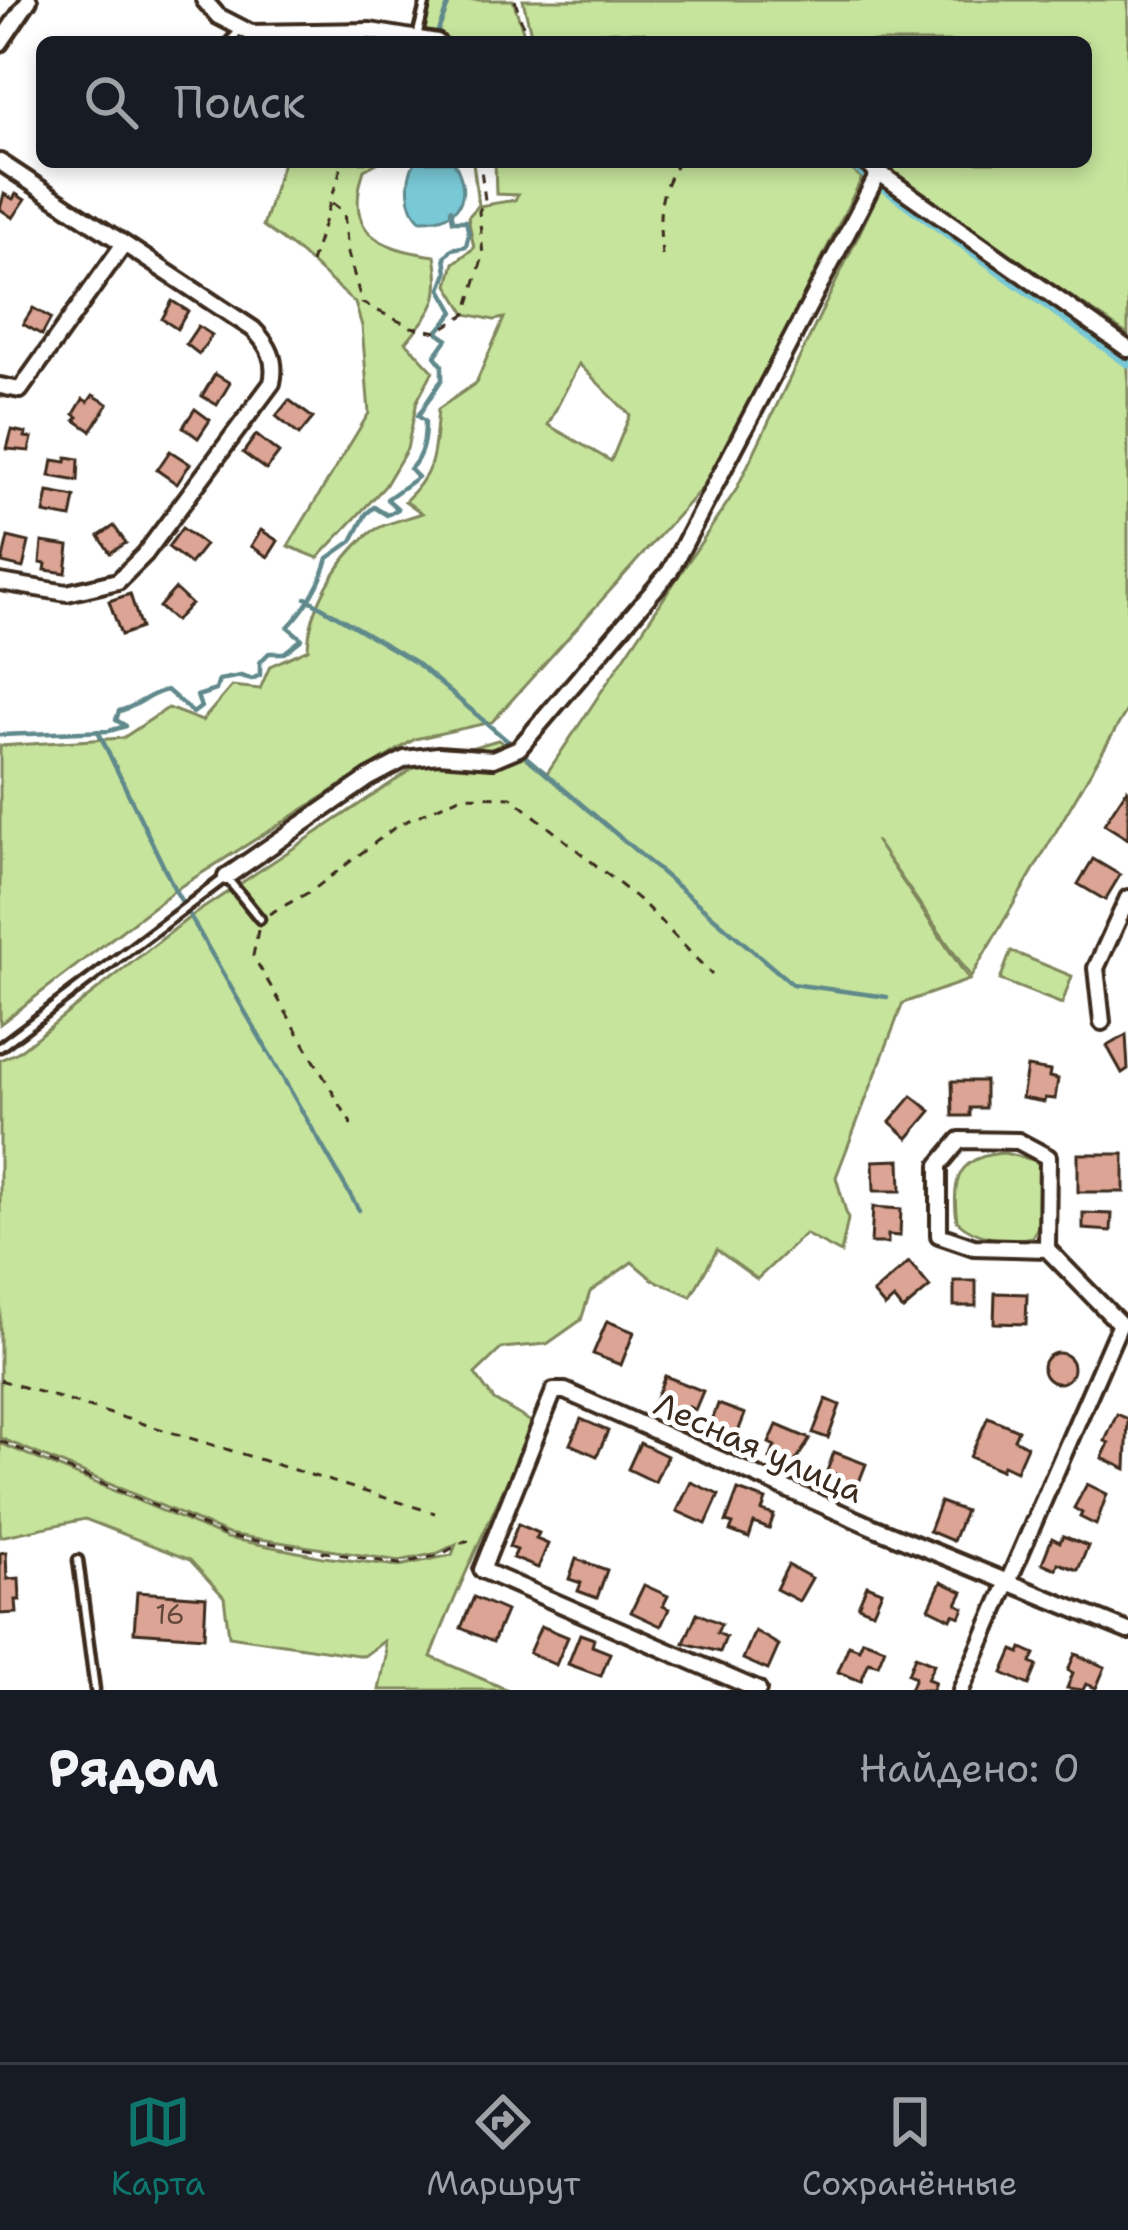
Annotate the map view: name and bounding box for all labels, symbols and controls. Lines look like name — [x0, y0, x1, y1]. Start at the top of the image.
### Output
search box — [36, 36, 1092, 168]
icon: search — [78, 69, 144, 135]
text: Поиск — [174, 72, 305, 132]
street label: Лесная улица — [647, 1381, 871, 1514]
house number: 16 — [155, 1596, 185, 1633]
text: Рядом — [48, 1734, 219, 1802]
text: Найдено: 0 — [859, 1742, 1080, 1794]
tab: Карта — [111, 2089, 205, 2206]
tab: Маршрут — [426, 2089, 580, 2206]
tab: Сохранённые — [802, 2089, 1017, 2206]

